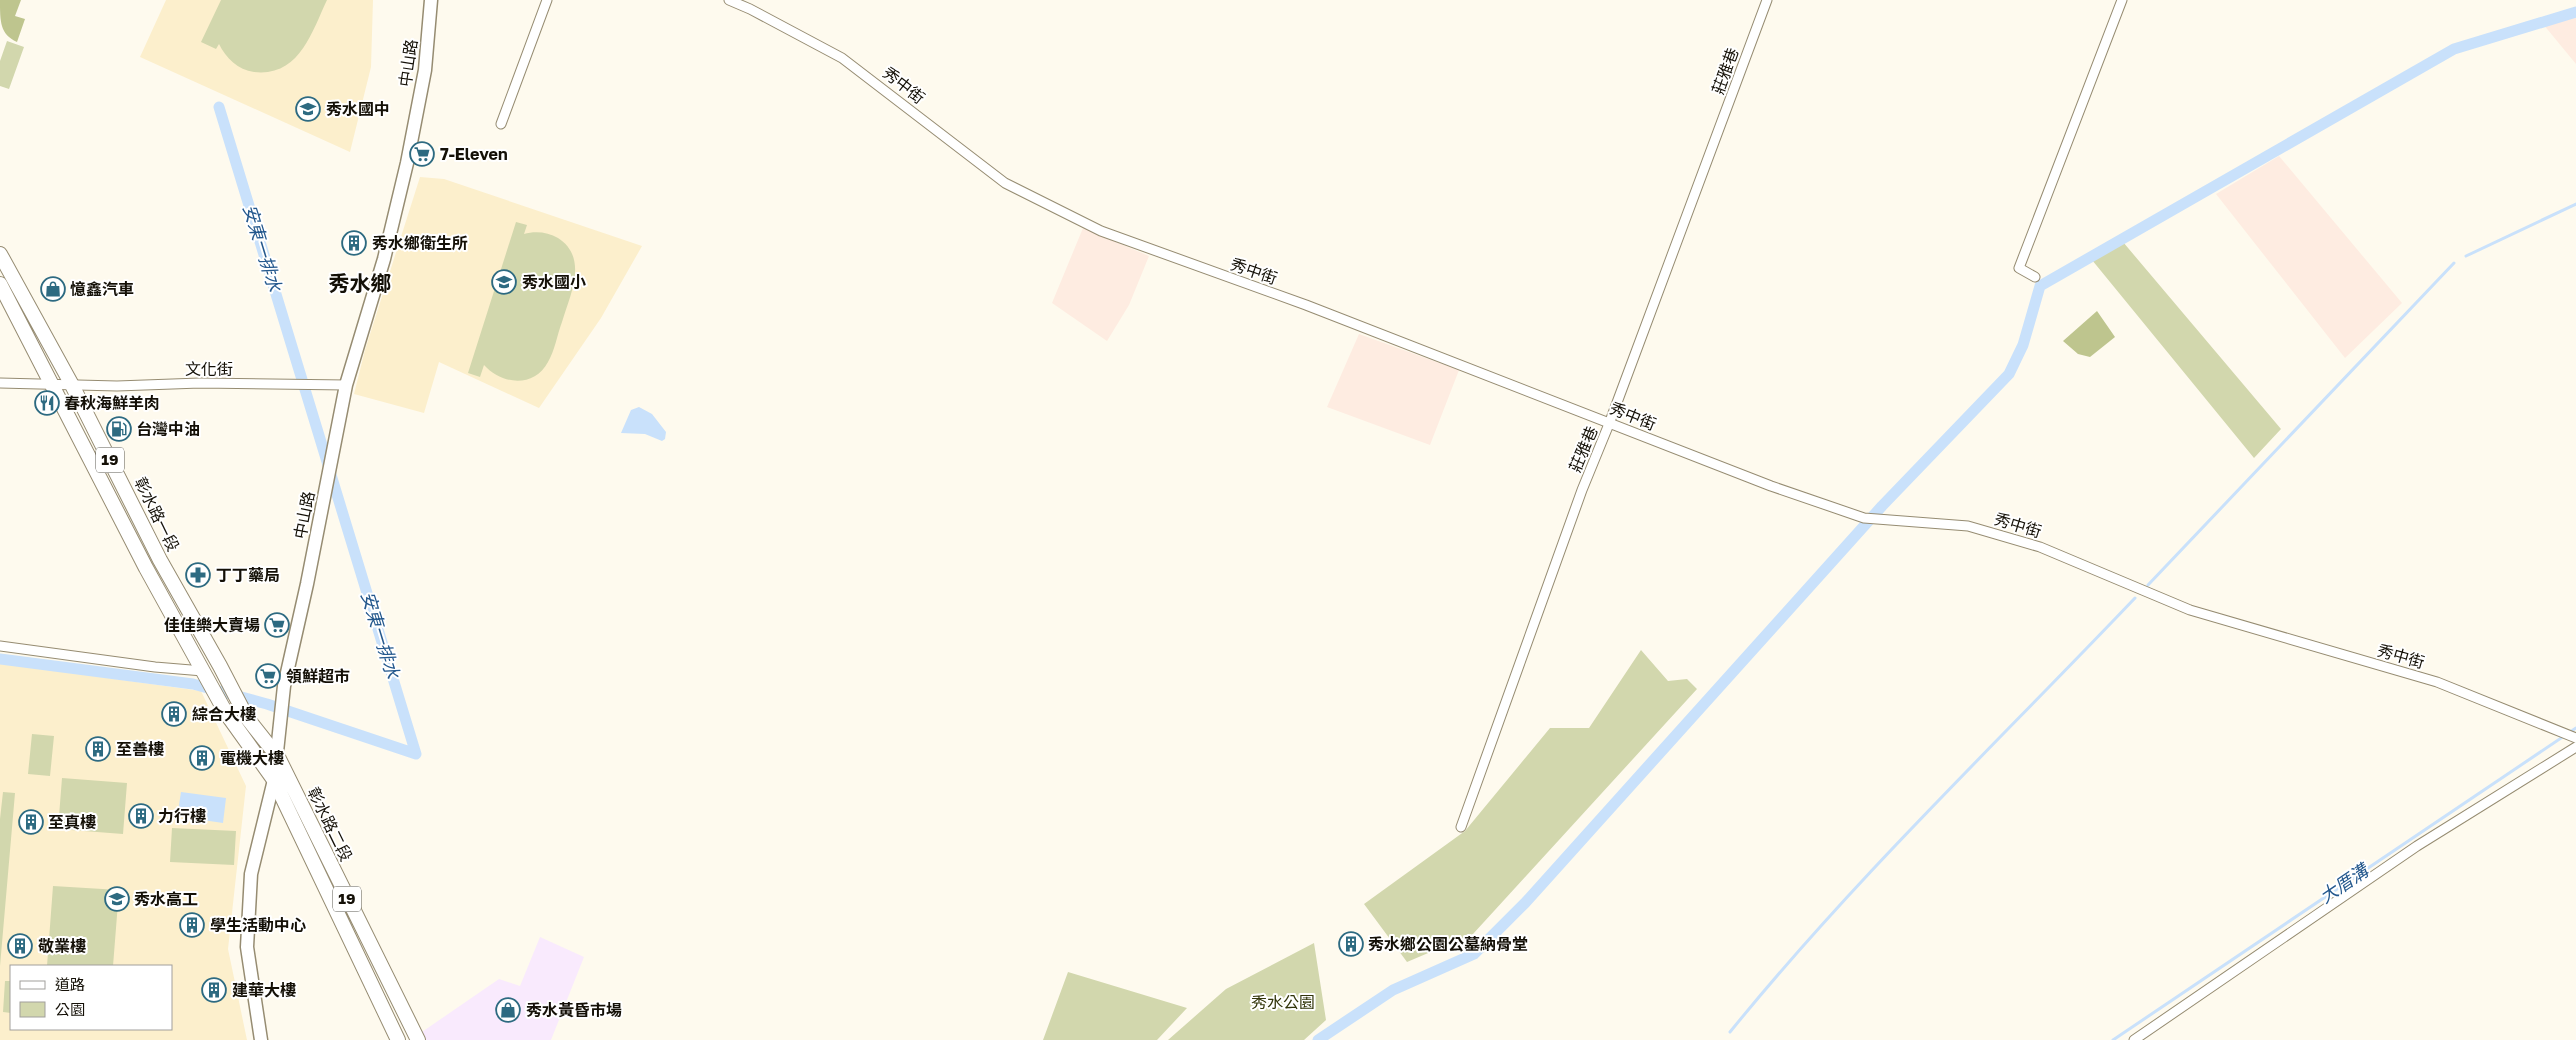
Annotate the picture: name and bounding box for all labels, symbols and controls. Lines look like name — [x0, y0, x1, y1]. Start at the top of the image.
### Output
street label: 中山路 — [395, 38, 421, 88]
street label: 莊雅巷 — [1707, 45, 1743, 97]
street label: 秀中街 — [879, 62, 929, 108]
school or university icon: 秀水國中 — [295, 96, 321, 122]
place label: 秀水國中 — [326, 99, 390, 119]
supermarket icon: 7-Eleven — [409, 141, 435, 167]
place label: 7-Eleven — [440, 144, 508, 164]
water label: 安東一排水 — [239, 201, 287, 295]
building icon: 秀水鄉衛生所 — [341, 230, 367, 256]
place label: 秀水鄉衛生所 — [372, 233, 468, 253]
street label: 秀中街 — [1228, 254, 1280, 288]
school or university icon: 秀水國小 — [491, 269, 517, 295]
district label: 秀水鄉 — [329, 270, 392, 296]
place label: 秀水國小 — [522, 272, 586, 292]
shop icon: 憶鑫汽車 — [40, 276, 66, 302]
place label: 憶鑫汽車 — [70, 279, 134, 299]
street label: 文化街 — [185, 359, 233, 379]
restaurant icon: 春秋海鮮羊肉 — [34, 390, 60, 416]
place label: 春秋海鮮羊肉 — [64, 393, 160, 413]
street label: 秀中街 — [1607, 398, 1659, 434]
fuel station icon: 台灣中油 — [106, 416, 132, 442]
place label: 台灣中油 — [136, 419, 200, 439]
street label: 莊雅巷 — [1564, 423, 1602, 475]
road number: 19 — [96, 448, 124, 472]
street label: 彰水路一段 — [130, 474, 184, 554]
street label: 中山路 — [290, 490, 318, 540]
street label: 秀中街 — [1992, 508, 2044, 542]
pharmacy icon: 丁丁藥局 — [185, 562, 211, 588]
place label: 丁丁藥局 — [216, 565, 280, 585]
water label: 安東一排水 — [357, 588, 405, 682]
supermarket icon: 佳佳樂大賣場 — [264, 612, 290, 638]
place label: 佳佳樂大賣場 — [164, 615, 260, 635]
street label: 秀中街 — [2375, 640, 2427, 672]
supermarket icon: 領鮮超市 — [255, 663, 281, 689]
place label: 領鮮超市 — [286, 666, 350, 686]
building icon: 綜合大樓 — [161, 701, 187, 727]
place label: 綜合大樓 — [192, 704, 256, 724]
building icon: 至善樓 — [85, 736, 111, 762]
place label: 至善樓 — [116, 739, 164, 759]
building icon: 電機大樓 — [189, 745, 215, 771]
place label: 電機大樓 — [220, 748, 284, 768]
street label: 彰水路二段 — [303, 784, 357, 864]
building icon: 力行樓 — [128, 803, 154, 829]
place label: 力行樓 — [158, 806, 206, 826]
building icon: 至真樓 — [18, 809, 44, 835]
place label: 至真樓 — [48, 812, 96, 832]
water label: 大厝溝 — [2315, 857, 2374, 907]
school or university icon: 秀水高工 — [104, 886, 130, 912]
road number: 19 — [333, 886, 361, 912]
place label: 秀水高工 — [134, 889, 198, 909]
building icon: 學生活動中心 — [179, 912, 205, 938]
place label: 學生活動中心 — [210, 915, 306, 935]
building icon: 秀水鄉公園公墓納骨堂 — [1338, 931, 1364, 957]
building icon: 敬業樓 — [7, 933, 33, 959]
place label: 秀水鄉公園公墓納骨堂 — [1368, 934, 1528, 954]
place label: 敬業樓 — [38, 936, 86, 956]
legend — [10, 965, 172, 1030]
text: 道路 — [55, 975, 85, 993]
building icon: 建華大樓 — [201, 977, 227, 1003]
place label: 建華大樓 — [232, 980, 296, 1000]
park label: 秀水公園 — [1251, 992, 1315, 1012]
shop icon: 秀水黃昏市場 — [495, 997, 521, 1023]
text: 公園 — [55, 1000, 85, 1018]
place label: 秀水黃昏市場 — [526, 1000, 622, 1020]

